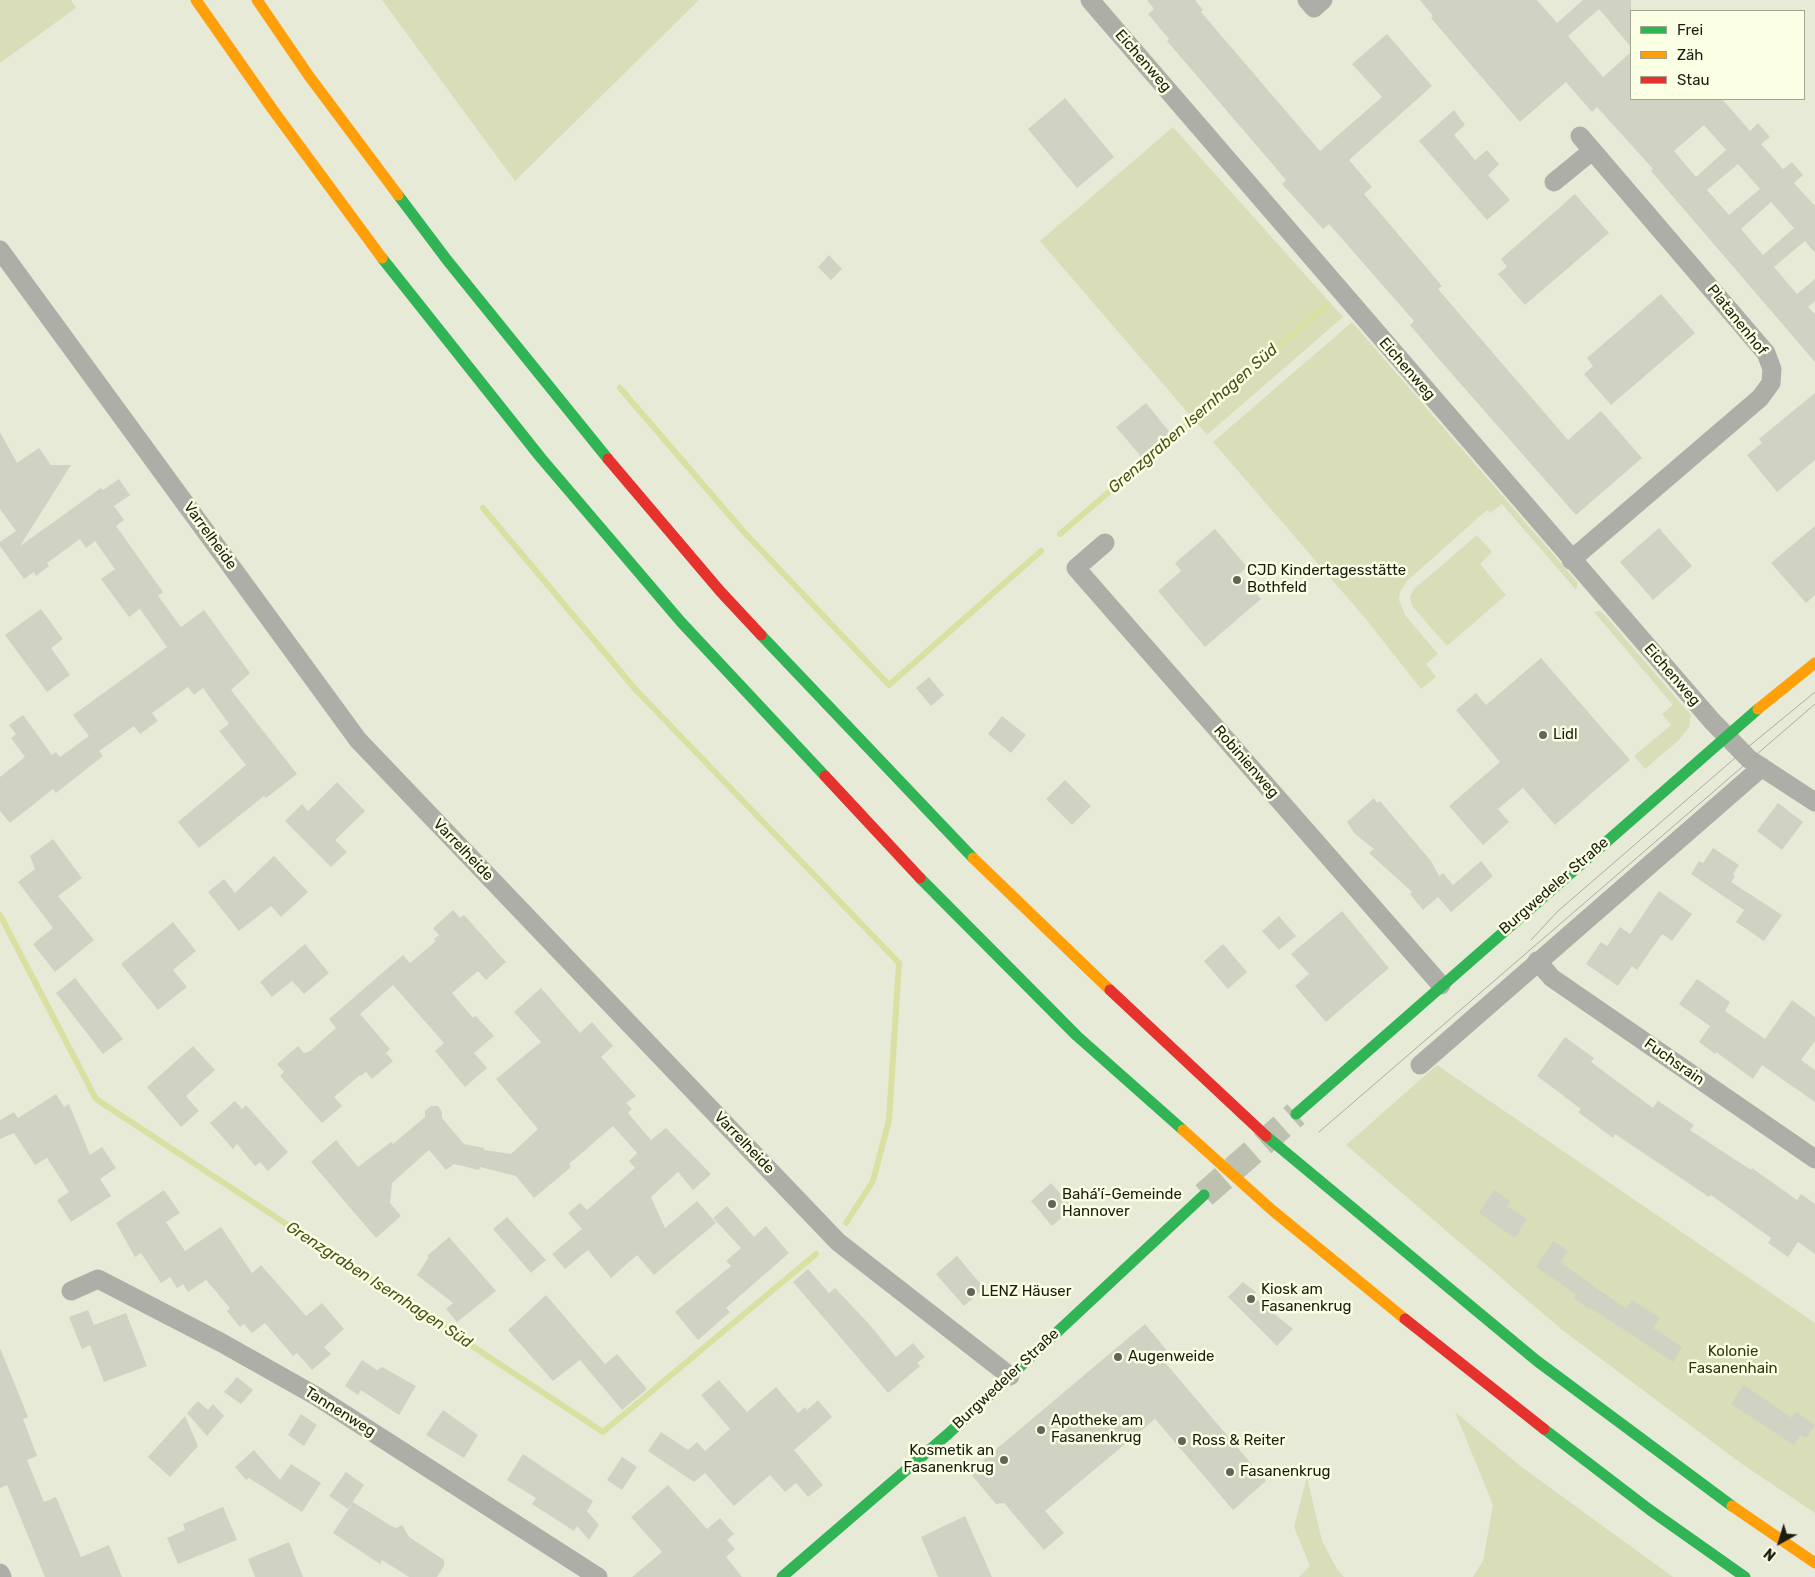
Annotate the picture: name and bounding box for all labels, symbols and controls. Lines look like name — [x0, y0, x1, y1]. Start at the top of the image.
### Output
legend — [1630, 10, 1805, 100]
text: Frei — [1677, 21, 1703, 39]
street label: Eichenweg — [1111, 26, 1175, 96]
text: Zäh — [1677, 46, 1703, 64]
text: Stau — [1677, 71, 1710, 89]
street label: Platanenhof — [1703, 281, 1771, 359]
street label: Eichenweg — [1375, 334, 1439, 404]
water label: Grenzgraben Isernhagen Süd — [1104, 340, 1282, 498]
street label: Varrelheide — [179, 499, 241, 573]
place label: CJD Kindertagesstätte Bothfeld — [1247, 562, 1406, 597]
marker: CJD Kindertagesstätte Bothfeld — [1231, 574, 1243, 586]
street label: Eichenweg — [1640, 640, 1704, 710]
street label: Robinienweg — [1210, 722, 1282, 802]
place label: Lidl — [1553, 726, 1578, 744]
marker: Lidl — [1537, 729, 1549, 741]
street label: Varrelheide — [429, 815, 497, 885]
street label: Burgwedeler Straße — [1496, 834, 1612, 938]
street label: Fuchsrain — [1640, 1035, 1708, 1089]
street label: Varrelheide — [710, 1108, 778, 1178]
place label: Bahá'í-Gemeinde Hannover — [1062, 1186, 1182, 1221]
marker: Bahá'í-Gemeinde Hannover — [1046, 1198, 1058, 1210]
water label: Grenzgraben Isernhagen Süd — [282, 1218, 476, 1352]
place label: Kiosk am Fasanenkrug — [1261, 1281, 1352, 1316]
place label: LENZ Häuser — [981, 1283, 1071, 1301]
marker: LENZ Häuser — [965, 1286, 977, 1298]
marker: Kiosk am Fasanenkrug — [1245, 1293, 1257, 1305]
street label: Burgwedeler Straße — [949, 1325, 1063, 1433]
park label: Kolonie Fasanenhain — [1688, 1343, 1778, 1378]
place label: Augenweide — [1128, 1348, 1215, 1366]
marker: Augenweide — [1112, 1351, 1124, 1363]
street label: Tannenweg — [301, 1383, 379, 1441]
place label: Apotheke am Fasanenkrug — [1051, 1412, 1143, 1447]
marker: Apotheke am Fasanenkrug — [1035, 1424, 1047, 1436]
place label: Ross & Reiter — [1192, 1432, 1285, 1450]
marker: Ross & Reiter — [1176, 1435, 1188, 1447]
place label: Kosmetik an Fasanenkrug — [903, 1442, 994, 1477]
marker: Kosmetik an Fasanenkrug — [998, 1454, 1010, 1466]
place label: Fasanenkrug — [1240, 1463, 1331, 1481]
marker: Fasanenkrug — [1224, 1466, 1236, 1478]
north arrow — [1755, 1517, 1805, 1567]
text: N — [1761, 1544, 1780, 1564]

